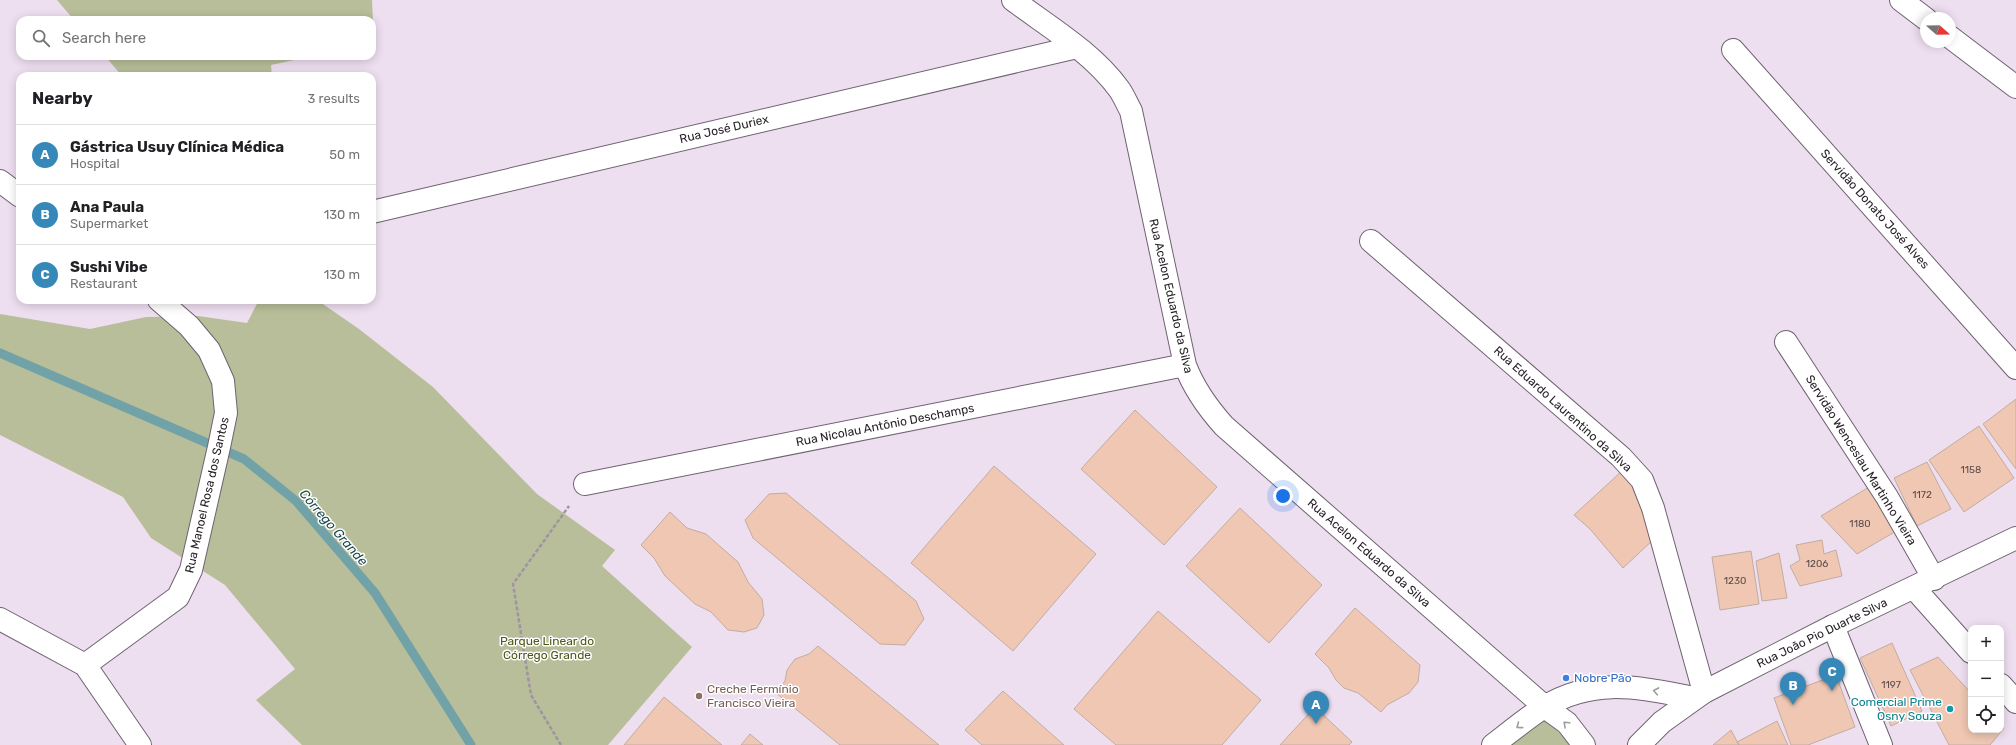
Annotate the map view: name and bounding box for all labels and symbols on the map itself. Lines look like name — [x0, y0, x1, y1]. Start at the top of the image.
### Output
north arrow — [1920, 12, 1956, 48]
street label: Rua José Duriex — [678, 112, 770, 146]
street label: Servidão Donato José Alves — [1818, 147, 1932, 271]
street label: Rua Acelon Eduardo da Silva — [1146, 217, 1196, 375]
street label: Rua Eduardo Laurentino da Silva — [1491, 343, 1635, 475]
street label: Servidão Wenceslau Martinho Vieira — [1803, 372, 1919, 548]
street label: Rua Nicolau Antônio Deschamps — [795, 401, 975, 449]
street label: Rua Manoel Rosa dos Santos — [182, 415, 232, 575]
house number: 1158 — [1961, 464, 1981, 476]
water label: Córrego Grande — [296, 486, 371, 569]
your location — [1273, 486, 1293, 506]
house number: 1172 — [1912, 489, 1932, 501]
street label: Rua Acelon Eduardo da Silva — [1305, 496, 1433, 610]
house number: 1180 — [1849, 518, 1871, 530]
house number: 1206 — [1806, 558, 1828, 570]
house number: 1230 — [1724, 575, 1746, 587]
street label: Rua João Pio Duarte Silva — [1754, 595, 1890, 671]
park label: Parque Linear do Córrego Grande — [500, 634, 594, 662]
pin: C — [1819, 658, 1845, 691]
place label: Nobre Pão — [1574, 671, 1632, 685]
pin: B — [1780, 672, 1806, 705]
marker: Nobre Pão — [1561, 673, 1571, 683]
house number: 1197 — [1881, 679, 1901, 691]
place label: Creche Fermínio Francisco Vieira — [707, 682, 799, 710]
one-way arrow — [1653, 687, 1659, 695]
marker: Creche Fermínio Francisco Vieira — [694, 691, 704, 701]
pin: A — [1303, 691, 1329, 724]
place label: Comercial Prime Osny Souza — [1851, 695, 1942, 723]
marker: Comercial Prime Osny Souza — [1945, 704, 1955, 714]
one-way arrow — [1516, 721, 1523, 729]
one-way arrow — [1563, 721, 1571, 729]

